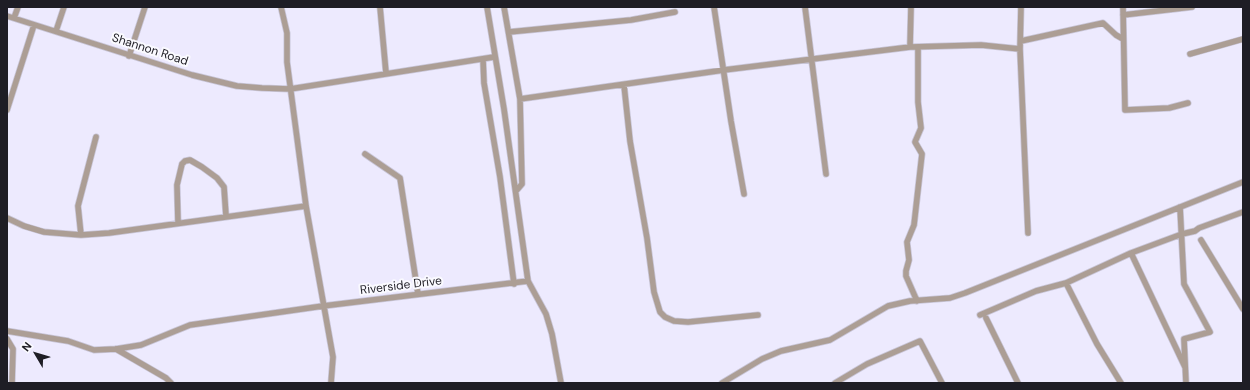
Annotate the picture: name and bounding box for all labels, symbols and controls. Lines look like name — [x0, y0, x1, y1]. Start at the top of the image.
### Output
street label: Shannon Road — [110, 31, 190, 69]
street label: Riverside Drive — [359, 274, 443, 298]
north arrow — [16, 334, 56, 374]
text: N — [19, 339, 35, 354]

